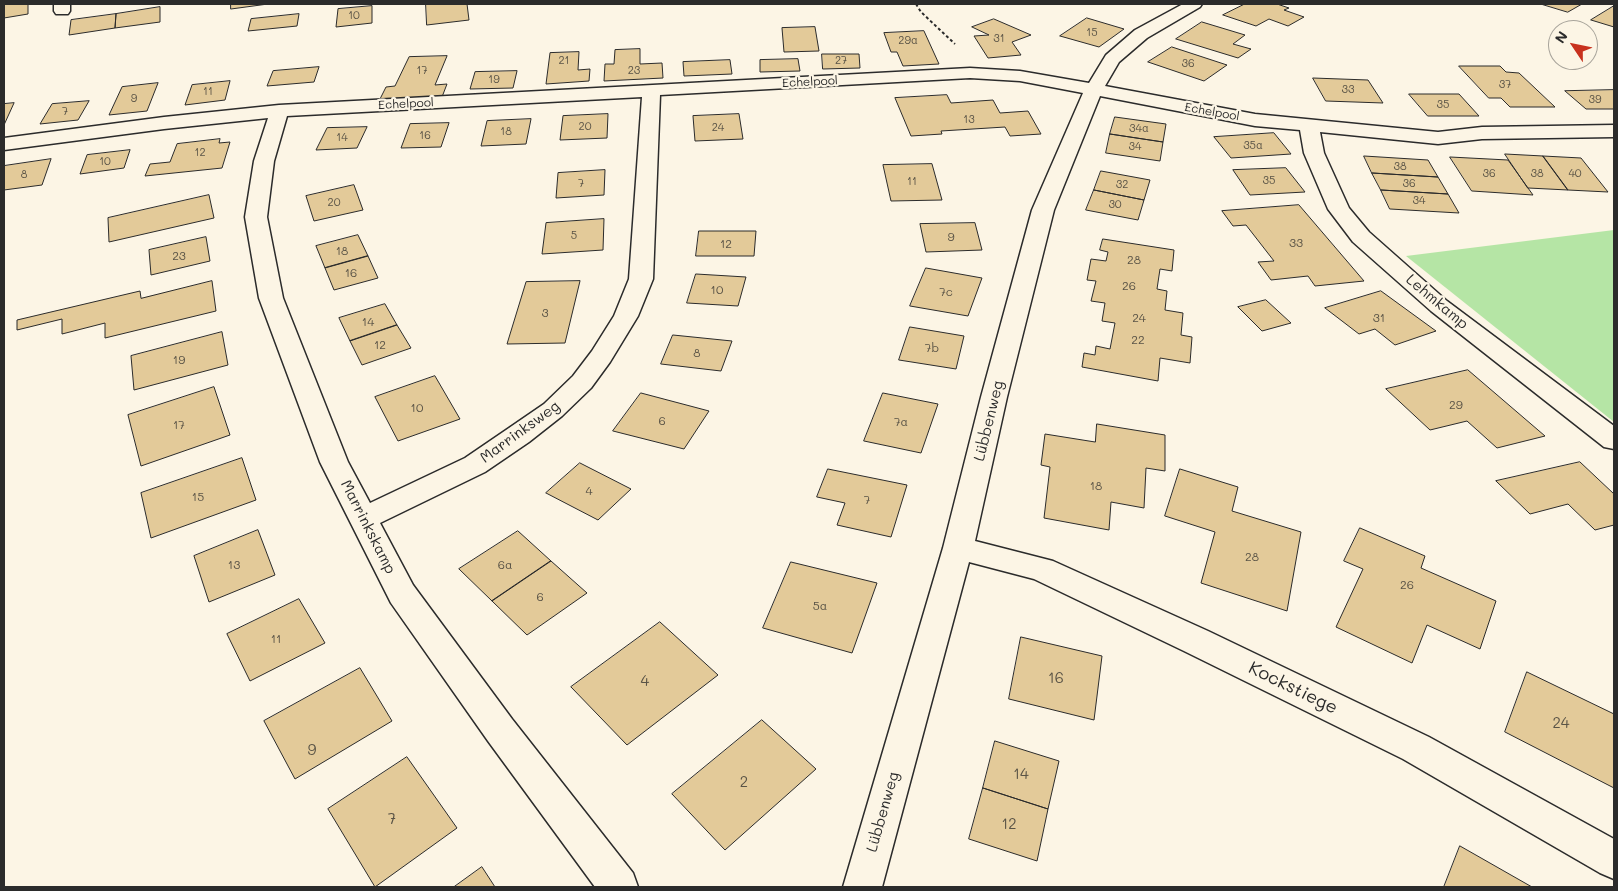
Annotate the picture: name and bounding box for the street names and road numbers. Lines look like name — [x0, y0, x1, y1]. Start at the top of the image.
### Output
street label: Echelpool — [782, 73, 838, 91]
street label: Echelpool — [378, 95, 434, 113]
street label: Echelpool — [1183, 100, 1241, 124]
street label: Lehmkamp — [1402, 271, 1472, 333]
street label: Lübbenweg — [970, 379, 1008, 463]
street label: Marrinksweg — [477, 397, 563, 467]
street label: Marrinkskamp — [337, 477, 399, 577]
street label: Kockstiege — [1245, 657, 1341, 719]
street label: Lübbenweg — [863, 770, 903, 854]

